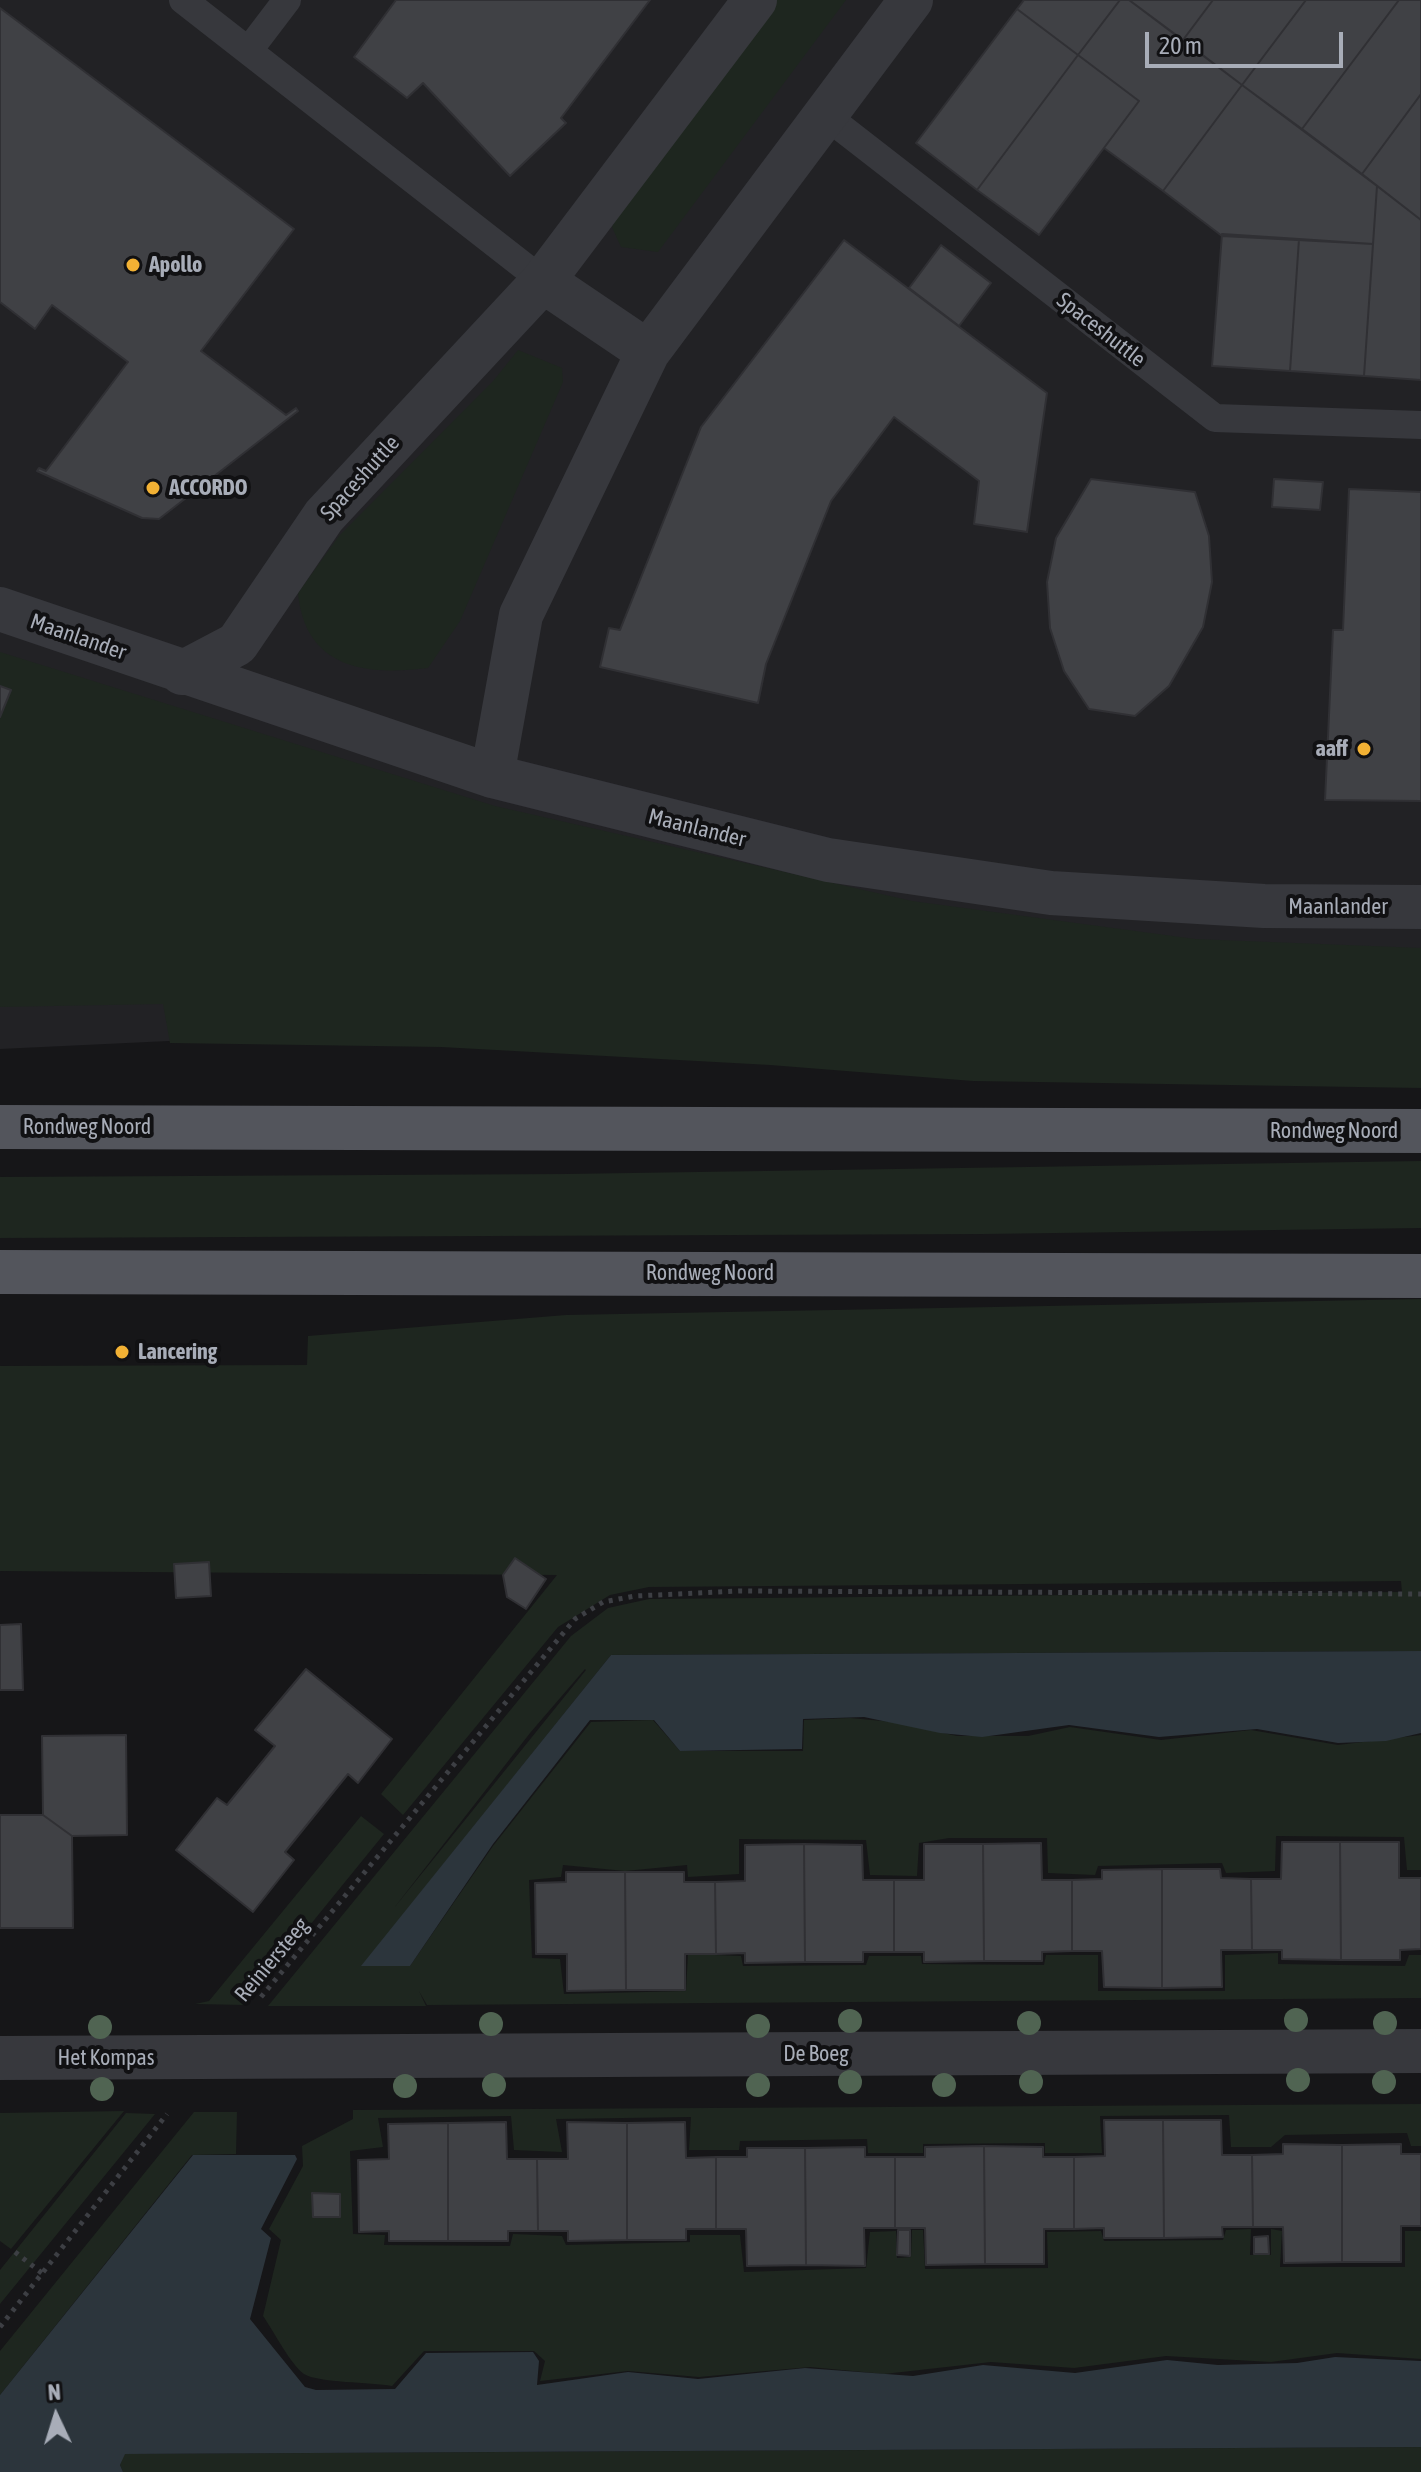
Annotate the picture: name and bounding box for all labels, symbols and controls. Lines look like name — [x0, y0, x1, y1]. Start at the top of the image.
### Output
scale bar — [1149, 16, 1347, 66]
text: 20 m — [1159, 32, 1202, 59]
place label: Apollo — [149, 252, 202, 278]
marker: Apollo — [124, 256, 142, 274]
street label: Spaceshuttle — [1051, 287, 1151, 373]
street label: Spaceshuttle — [315, 430, 405, 526]
place label: ACCORDO — [169, 475, 248, 501]
marker: ACCORDO — [144, 479, 162, 497]
street label: Maanlander — [27, 608, 129, 666]
place label: aaff — [1316, 736, 1348, 762]
marker: aaff — [1355, 740, 1373, 758]
street label: Maanlander — [646, 803, 748, 853]
street label: Maanlander — [1288, 894, 1388, 920]
street label: Rondweg Noord — [23, 1114, 151, 1140]
street label: Rondweg Noord — [1270, 1118, 1398, 1144]
street label: Rondweg Noord — [646, 1260, 774, 1286]
place label: Lancering — [138, 1339, 217, 1365]
marker: Lancering — [113, 1343, 131, 1361]
street label: Reiniersteeg — [229, 1913, 315, 2007]
street label: De Boeg — [783, 2041, 849, 2067]
street label: Het Kompas — [57, 2045, 155, 2071]
north arrow — [16, 2376, 96, 2456]
text: N — [47, 2379, 62, 2405]

